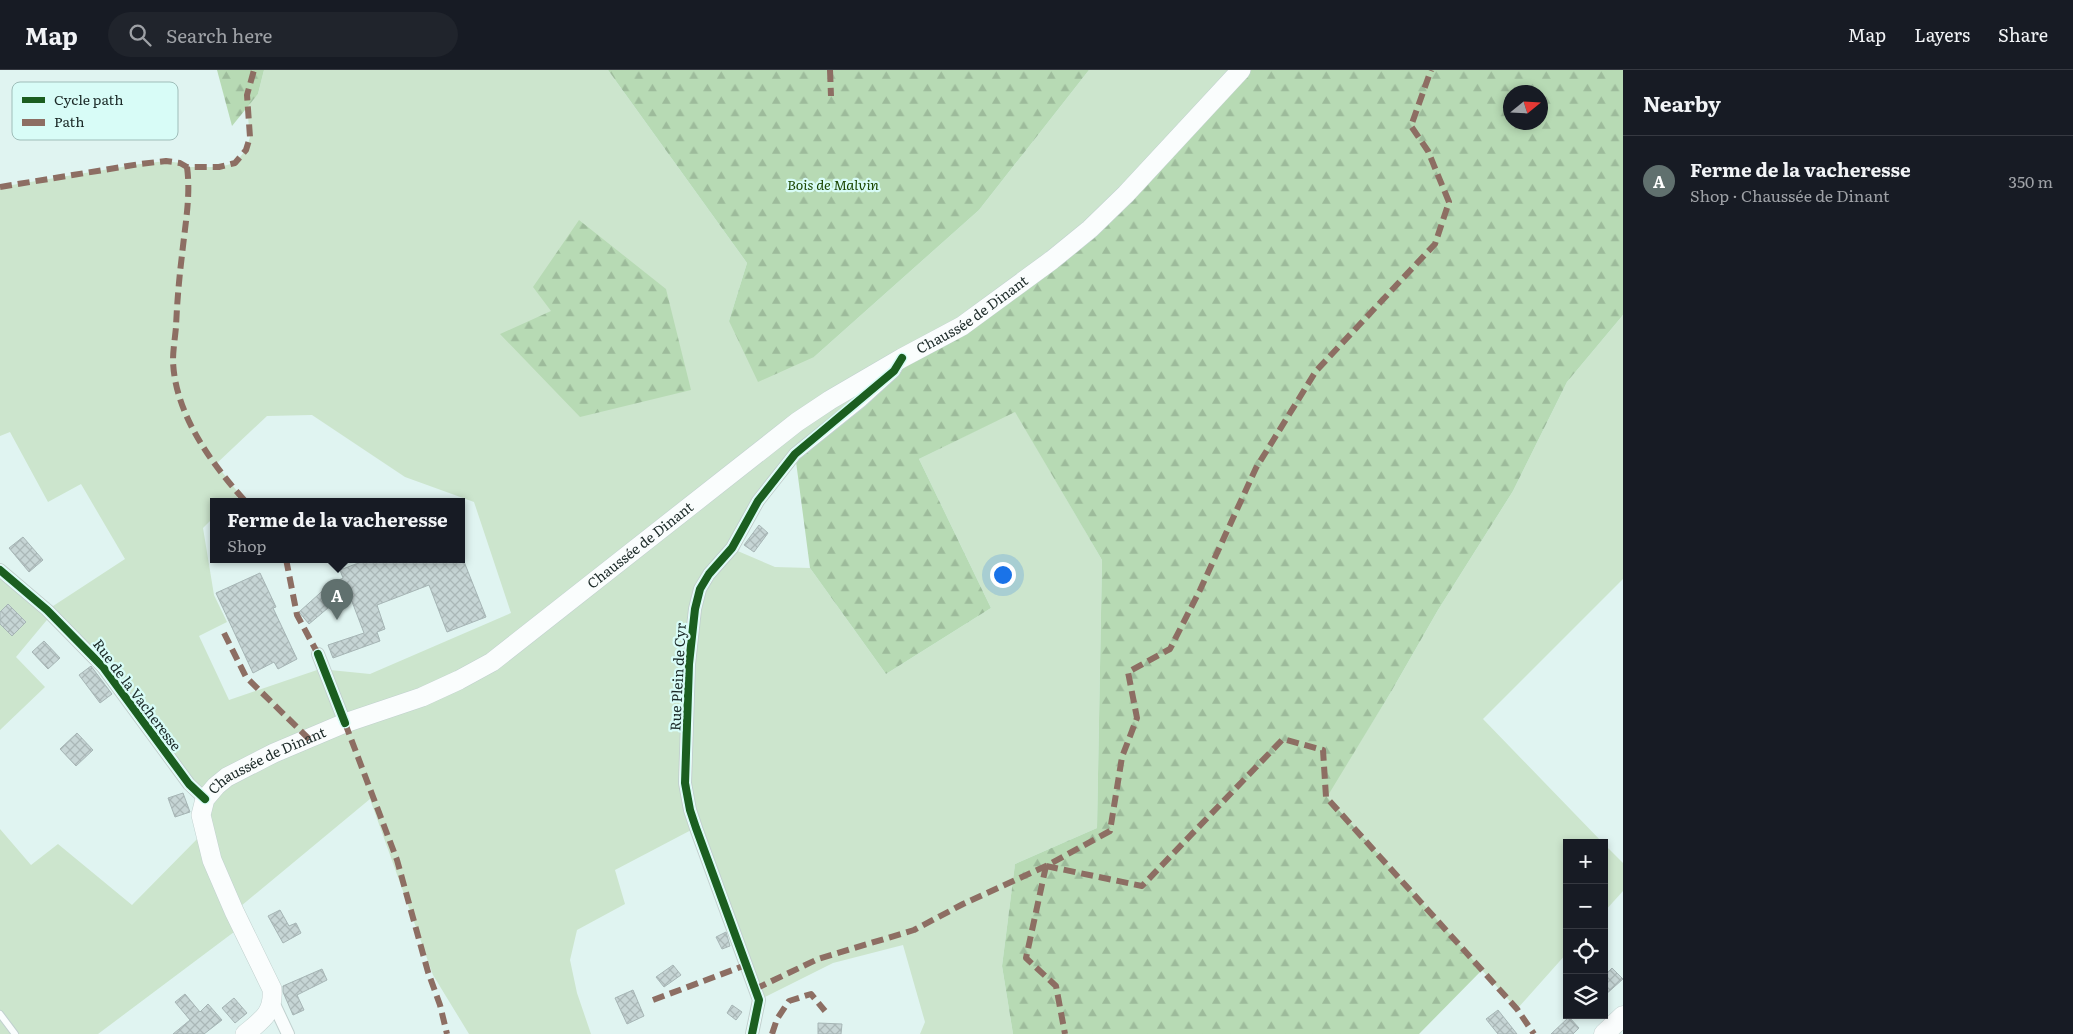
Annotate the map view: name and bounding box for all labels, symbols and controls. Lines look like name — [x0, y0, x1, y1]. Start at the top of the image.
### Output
search box — [108, 12, 458, 57]
text: Map — [25, 17, 78, 52]
icon: search — [126, 21, 154, 49]
text: Search here — [166, 21, 272, 49]
text: Map — [1848, 21, 1886, 48]
text: Layers — [1914, 21, 1970, 48]
text: Share — [1998, 21, 2048, 48]
legend — [12, 82, 178, 140]
north arrow — [1503, 85, 1548, 130]
text: Nearby — [1643, 87, 1721, 118]
text: Cycle path — [54, 89, 123, 109]
text: Path — [54, 111, 84, 131]
text: Ferme de la vacheresse — [1690, 155, 1911, 183]
text: A — [1653, 169, 1665, 193]
text: 350 m — [2008, 169, 2053, 193]
park label: Bois de Malvin — [787, 174, 880, 194]
text: Shop · Chaussée de Dinant — [1690, 183, 1889, 207]
street label: Chaussée de Dinant — [912, 270, 1032, 358]
street label: Chaussée de Dinant — [582, 496, 697, 593]
popup — [210, 498, 465, 563]
text: Ferme de la vacheresse — [227, 505, 448, 533]
text: Shop — [227, 533, 266, 557]
your location — [990, 562, 1016, 588]
pin: A — [321, 579, 353, 620]
street label: Rue Plein de Cyr — [664, 622, 690, 731]
street label: Rue de la Vacheresse — [89, 634, 187, 755]
street label: Chaussée de Dinant — [203, 721, 329, 798]
map controls — [1563, 839, 1608, 1019]
button: + — [1563, 839, 1608, 884]
button: − — [1563, 884, 1608, 929]
button: locate — [1563, 929, 1608, 974]
button: layers — [1563, 974, 1608, 1019]

